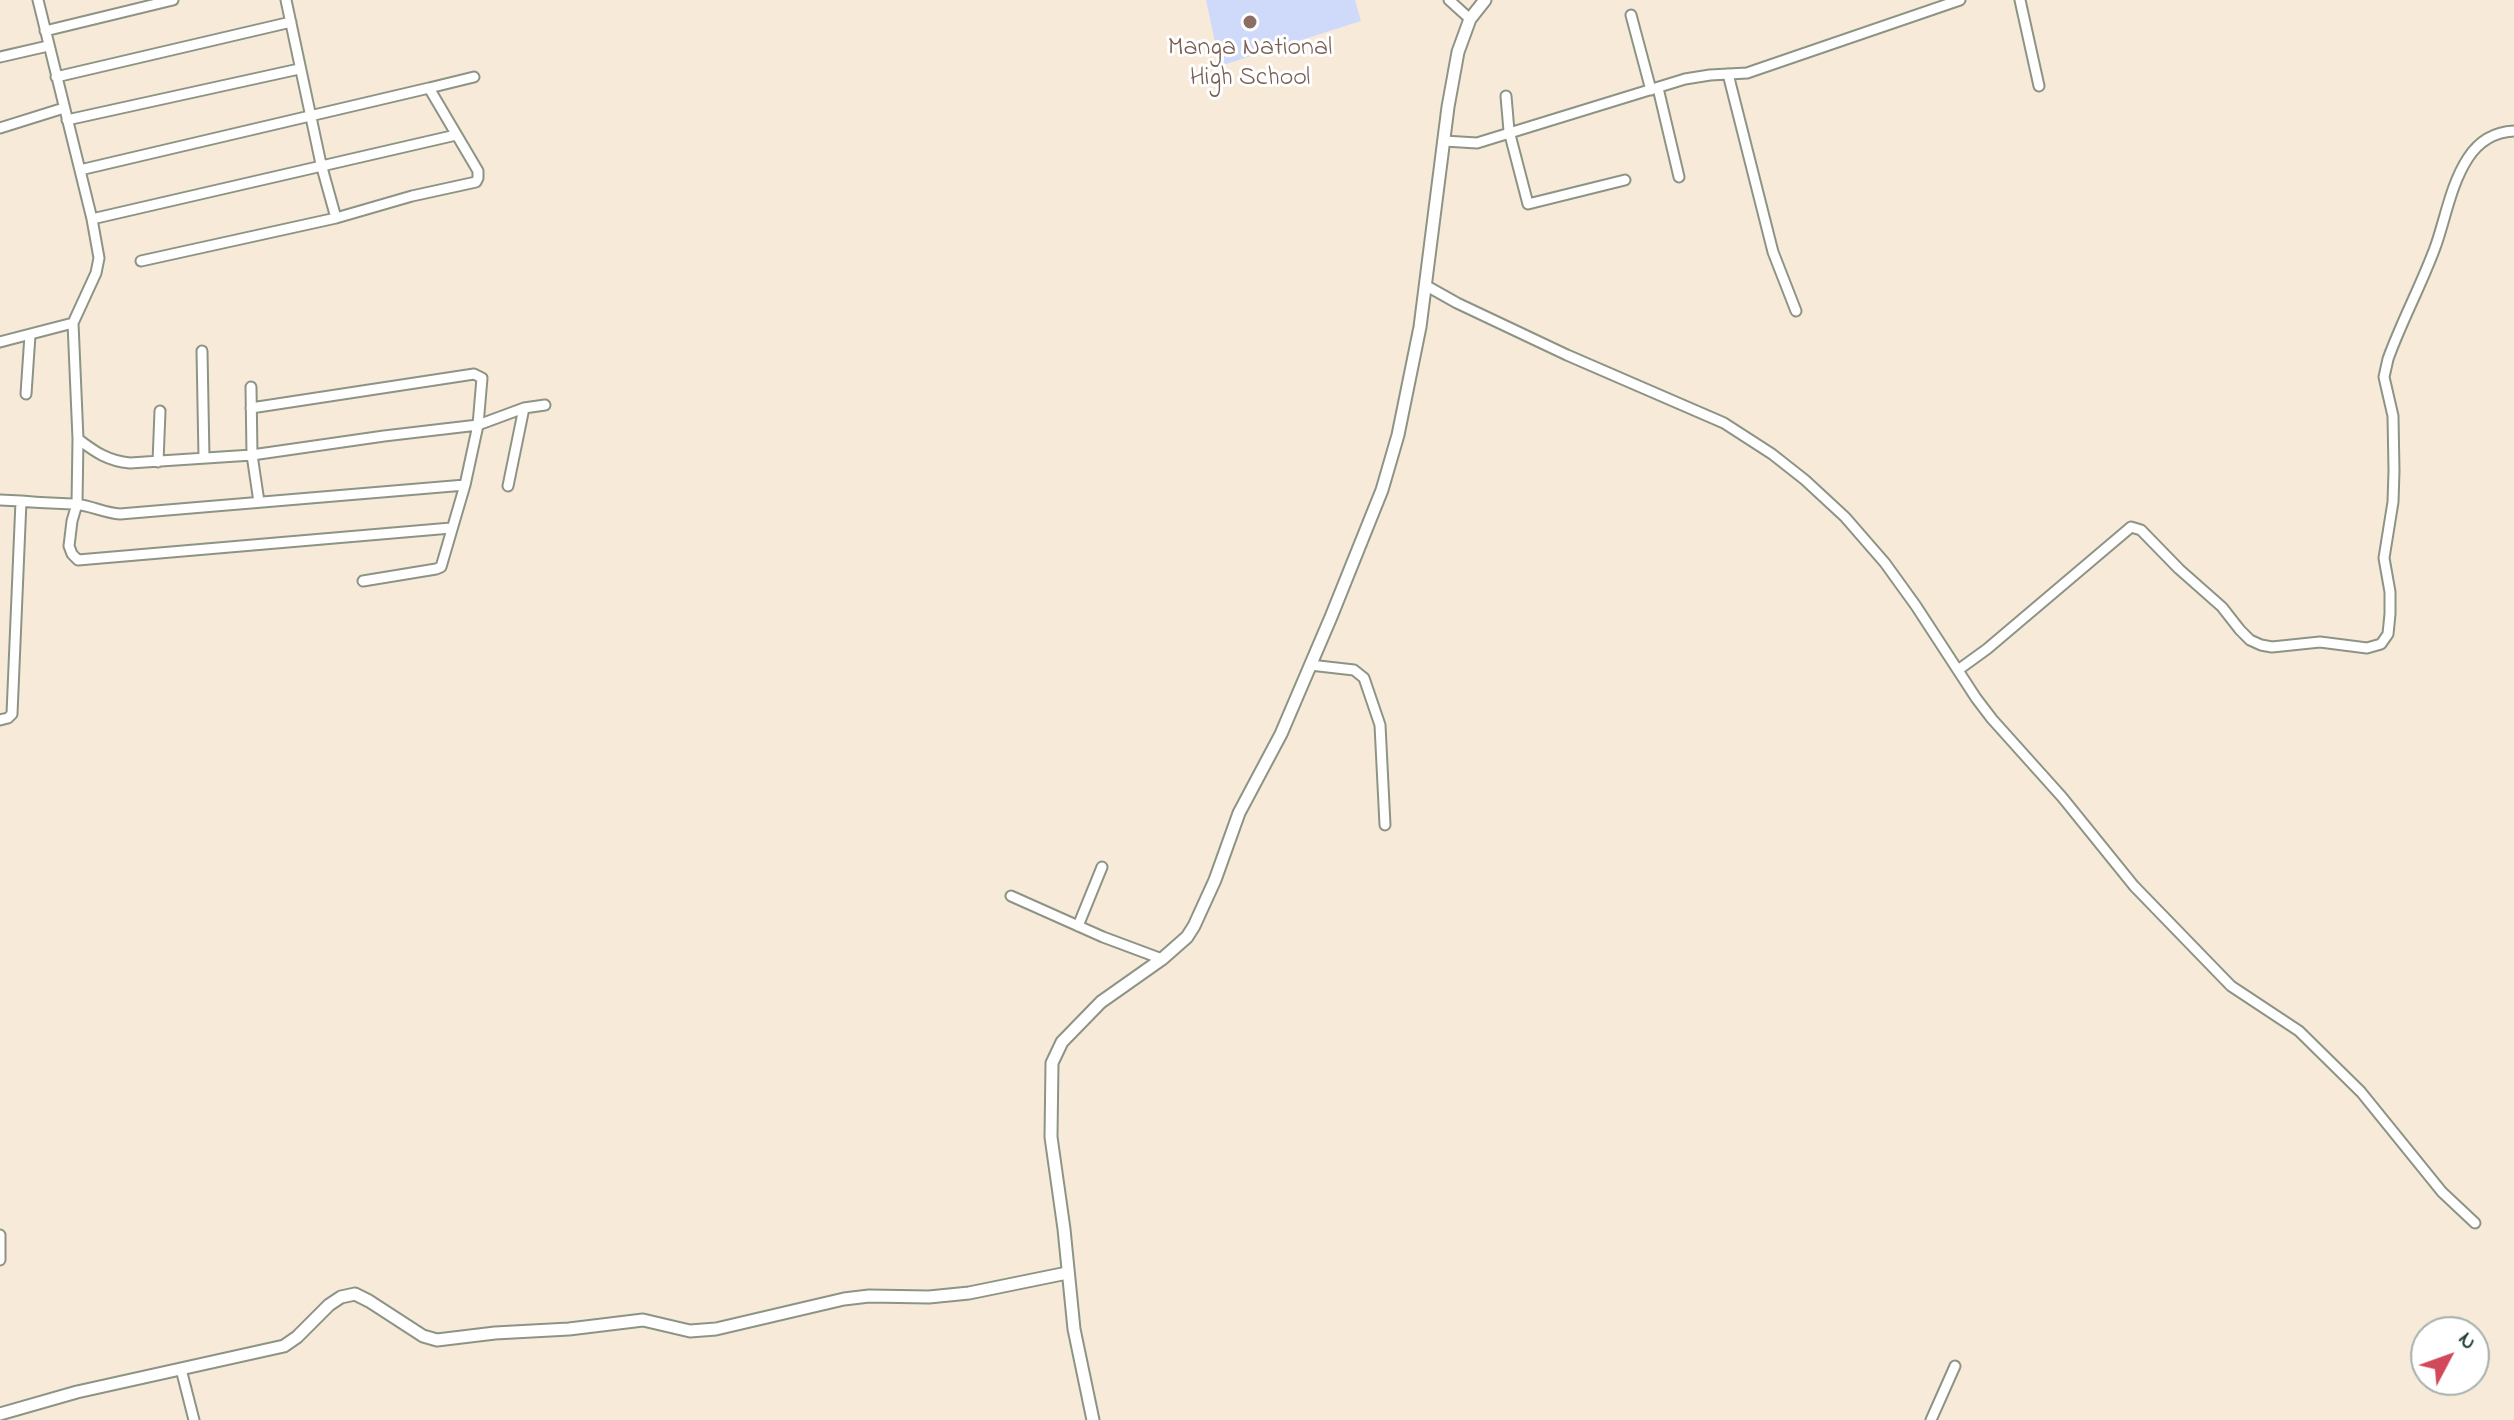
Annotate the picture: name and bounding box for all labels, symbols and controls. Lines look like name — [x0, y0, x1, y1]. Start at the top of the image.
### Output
marker: Manga National High School — [1241, 13, 1259, 31]
place label: Manga National High School — [1168, 34, 1332, 96]
north arrow — [2410, 1316, 2490, 1396]
text: N — [2450, 1325, 2484, 1358]

